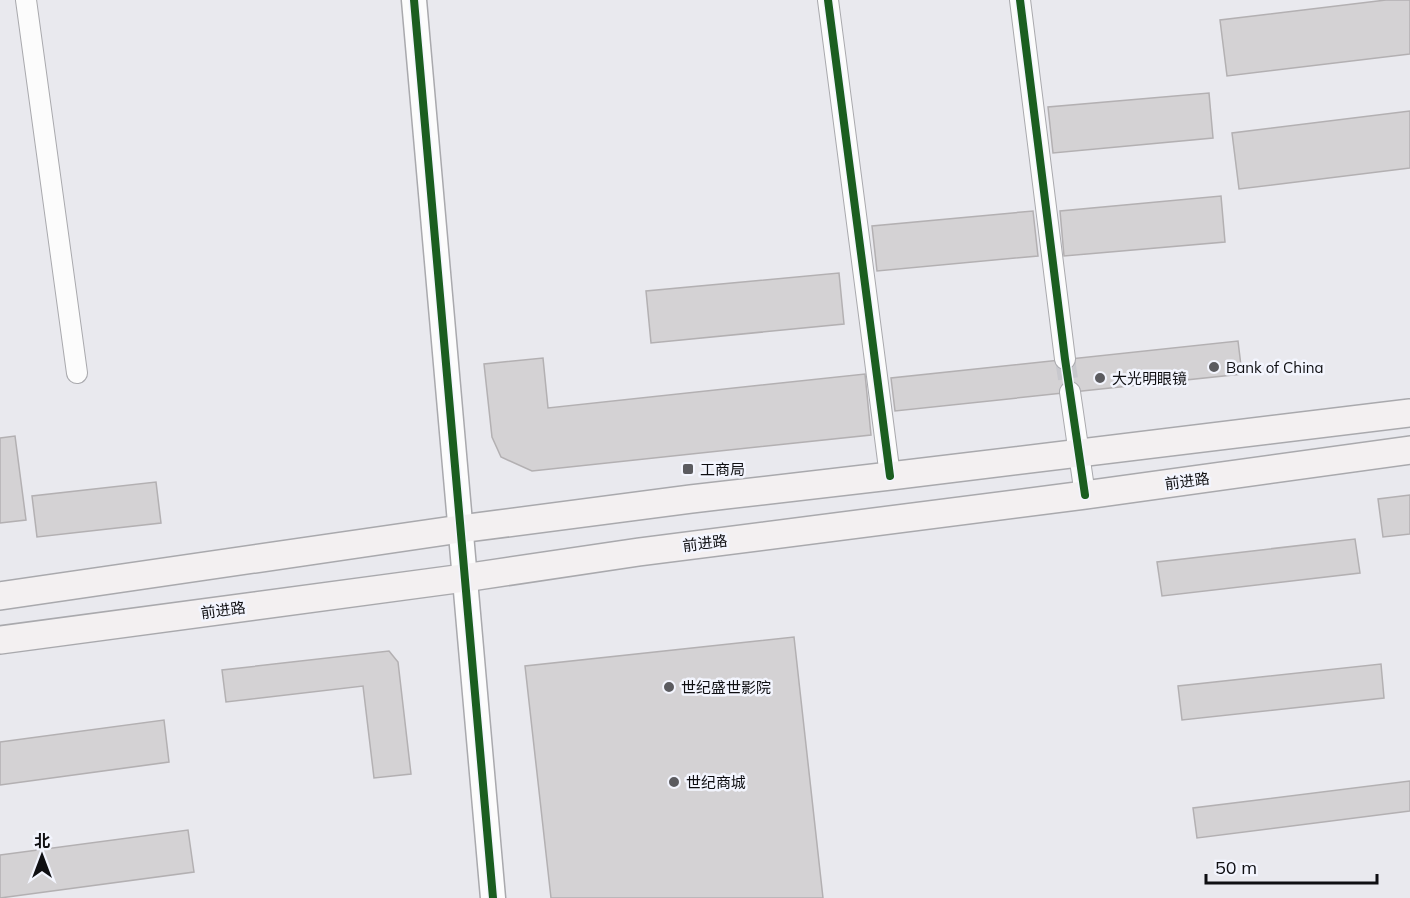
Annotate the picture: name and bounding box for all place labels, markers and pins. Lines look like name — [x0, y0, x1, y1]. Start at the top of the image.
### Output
place label: Bank of China — [1226, 358, 1324, 377]
marker: Bank of China — [1207, 360, 1221, 374]
place label: 大光明眼镜 — [1112, 369, 1187, 388]
marker: 大光明眼镜 — [1093, 371, 1107, 385]
place label: 工商局 — [700, 460, 745, 479]
marker: 工商局 — [681, 462, 695, 476]
place label: 世纪盛世影院 — [681, 678, 771, 697]
marker: 世纪盛世影院 — [662, 680, 676, 694]
place label: 世纪商城 — [686, 773, 746, 792]
marker: 世纪商城 — [667, 775, 681, 789]

